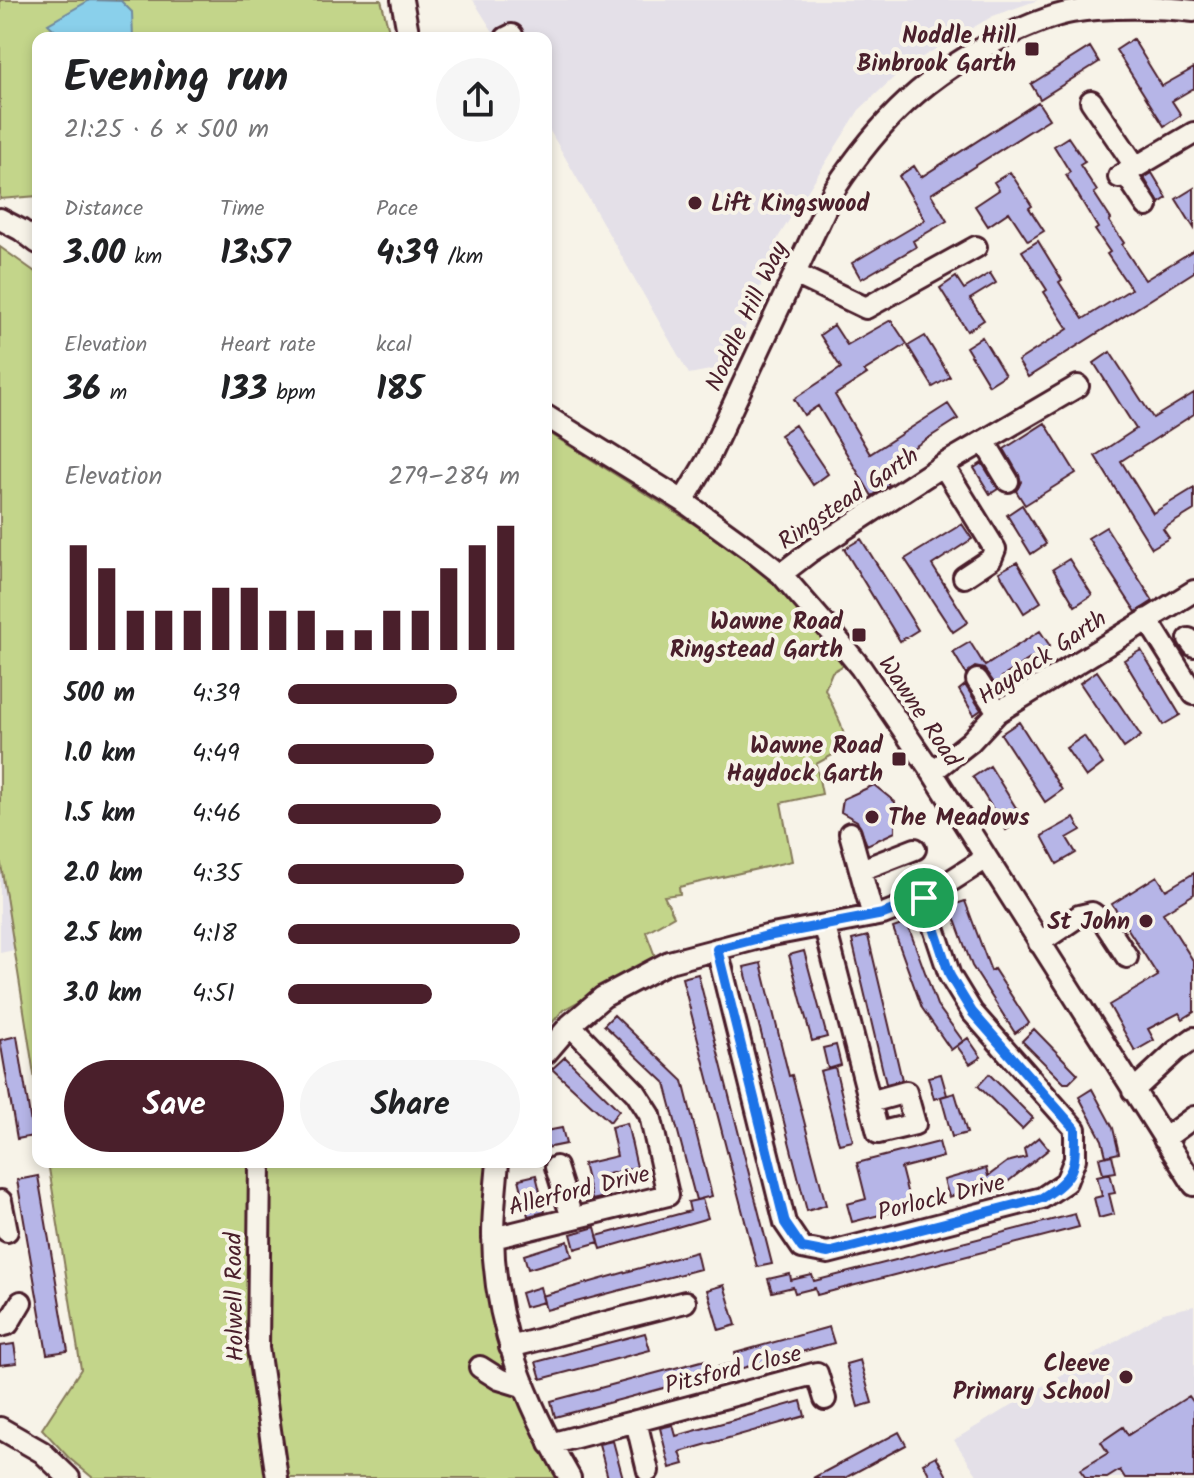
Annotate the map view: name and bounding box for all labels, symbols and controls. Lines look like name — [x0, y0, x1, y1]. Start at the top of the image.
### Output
place label: Noddle Hill Binbrook Garth — [857, 17, 1017, 84]
marker: Noddle Hill Binbrook Garth — [1023, 40, 1041, 58]
text: Evening run — [64, 44, 288, 114]
button: share — [436, 58, 520, 142]
text: 21:25 · 6 × 500 m — [64, 109, 269, 151]
place label: Lift Kingswood — [711, 185, 871, 224]
text: Distance — [64, 192, 143, 227]
text: Time — [220, 192, 264, 227]
text: Pace — [376, 192, 418, 227]
marker: Lift Kingswood — [686, 194, 704, 212]
text: 3.00 — [64, 227, 126, 281]
text: 13:57 — [220, 227, 290, 281]
text: 4:39 — [376, 227, 439, 281]
street label: Noddle Hill Way — [695, 234, 800, 398]
text: km — [126, 240, 162, 275]
text: /km — [439, 240, 483, 275]
text: Elevation — [64, 328, 147, 363]
text: Heart rate — [220, 328, 316, 363]
text: kcal — [376, 328, 412, 363]
text: 36 — [64, 363, 101, 417]
text: 133 — [220, 363, 267, 417]
text: 185 — [376, 363, 424, 417]
text: m — [101, 376, 127, 411]
text: bpm — [267, 376, 316, 411]
street label: Ringstead Garth — [770, 437, 927, 561]
text: Elevation — [64, 456, 162, 498]
text: 279–284 m — [388, 456, 520, 498]
street label: Haydock Garth — [970, 600, 1116, 716]
place label: Wawne Road Ringstead Garth — [670, 603, 844, 670]
marker: Wawne Road Ringstead Garth — [850, 626, 868, 644]
street label: Wawne Road — [867, 648, 971, 776]
text: 500 m — [64, 673, 135, 715]
text: 4:39 — [192, 673, 240, 715]
place label: Wawne Road Haydock Garth — [726, 727, 884, 794]
text: 1.0 km — [64, 733, 135, 775]
text: 4:49 — [192, 733, 240, 775]
marker: Wawne Road Haydock Garth — [890, 750, 908, 768]
text: 1.5 km — [64, 793, 135, 835]
text: 4:46 — [192, 793, 242, 835]
place label: The Meadows — [888, 799, 1030, 838]
marker: The Meadows — [863, 808, 881, 826]
text: 2.0 km — [64, 853, 143, 895]
text: 4:35 — [192, 853, 242, 895]
pin — [890, 864, 958, 932]
icon: arrive — [902, 876, 946, 920]
place label: St John — [1047, 903, 1130, 942]
marker: St John — [1137, 912, 1155, 930]
text: 2.5 km — [64, 913, 143, 955]
text: 4:18 — [192, 913, 237, 955]
text: 3.0 km — [64, 973, 142, 1015]
text: 4:51 — [192, 973, 235, 1015]
button: Save — [64, 1060, 284, 1152]
button: Share — [300, 1060, 520, 1152]
street label: Allerford Drive — [504, 1155, 654, 1228]
street label: Porlock Drive — [873, 1164, 1009, 1233]
street label: Holwell Road — [215, 1231, 256, 1362]
street label: Pitsford Close — [661, 1335, 806, 1406]
place label: Cleeve Primary School — [953, 1345, 1111, 1412]
marker: Cleeve Primary School — [1117, 1368, 1135, 1386]

